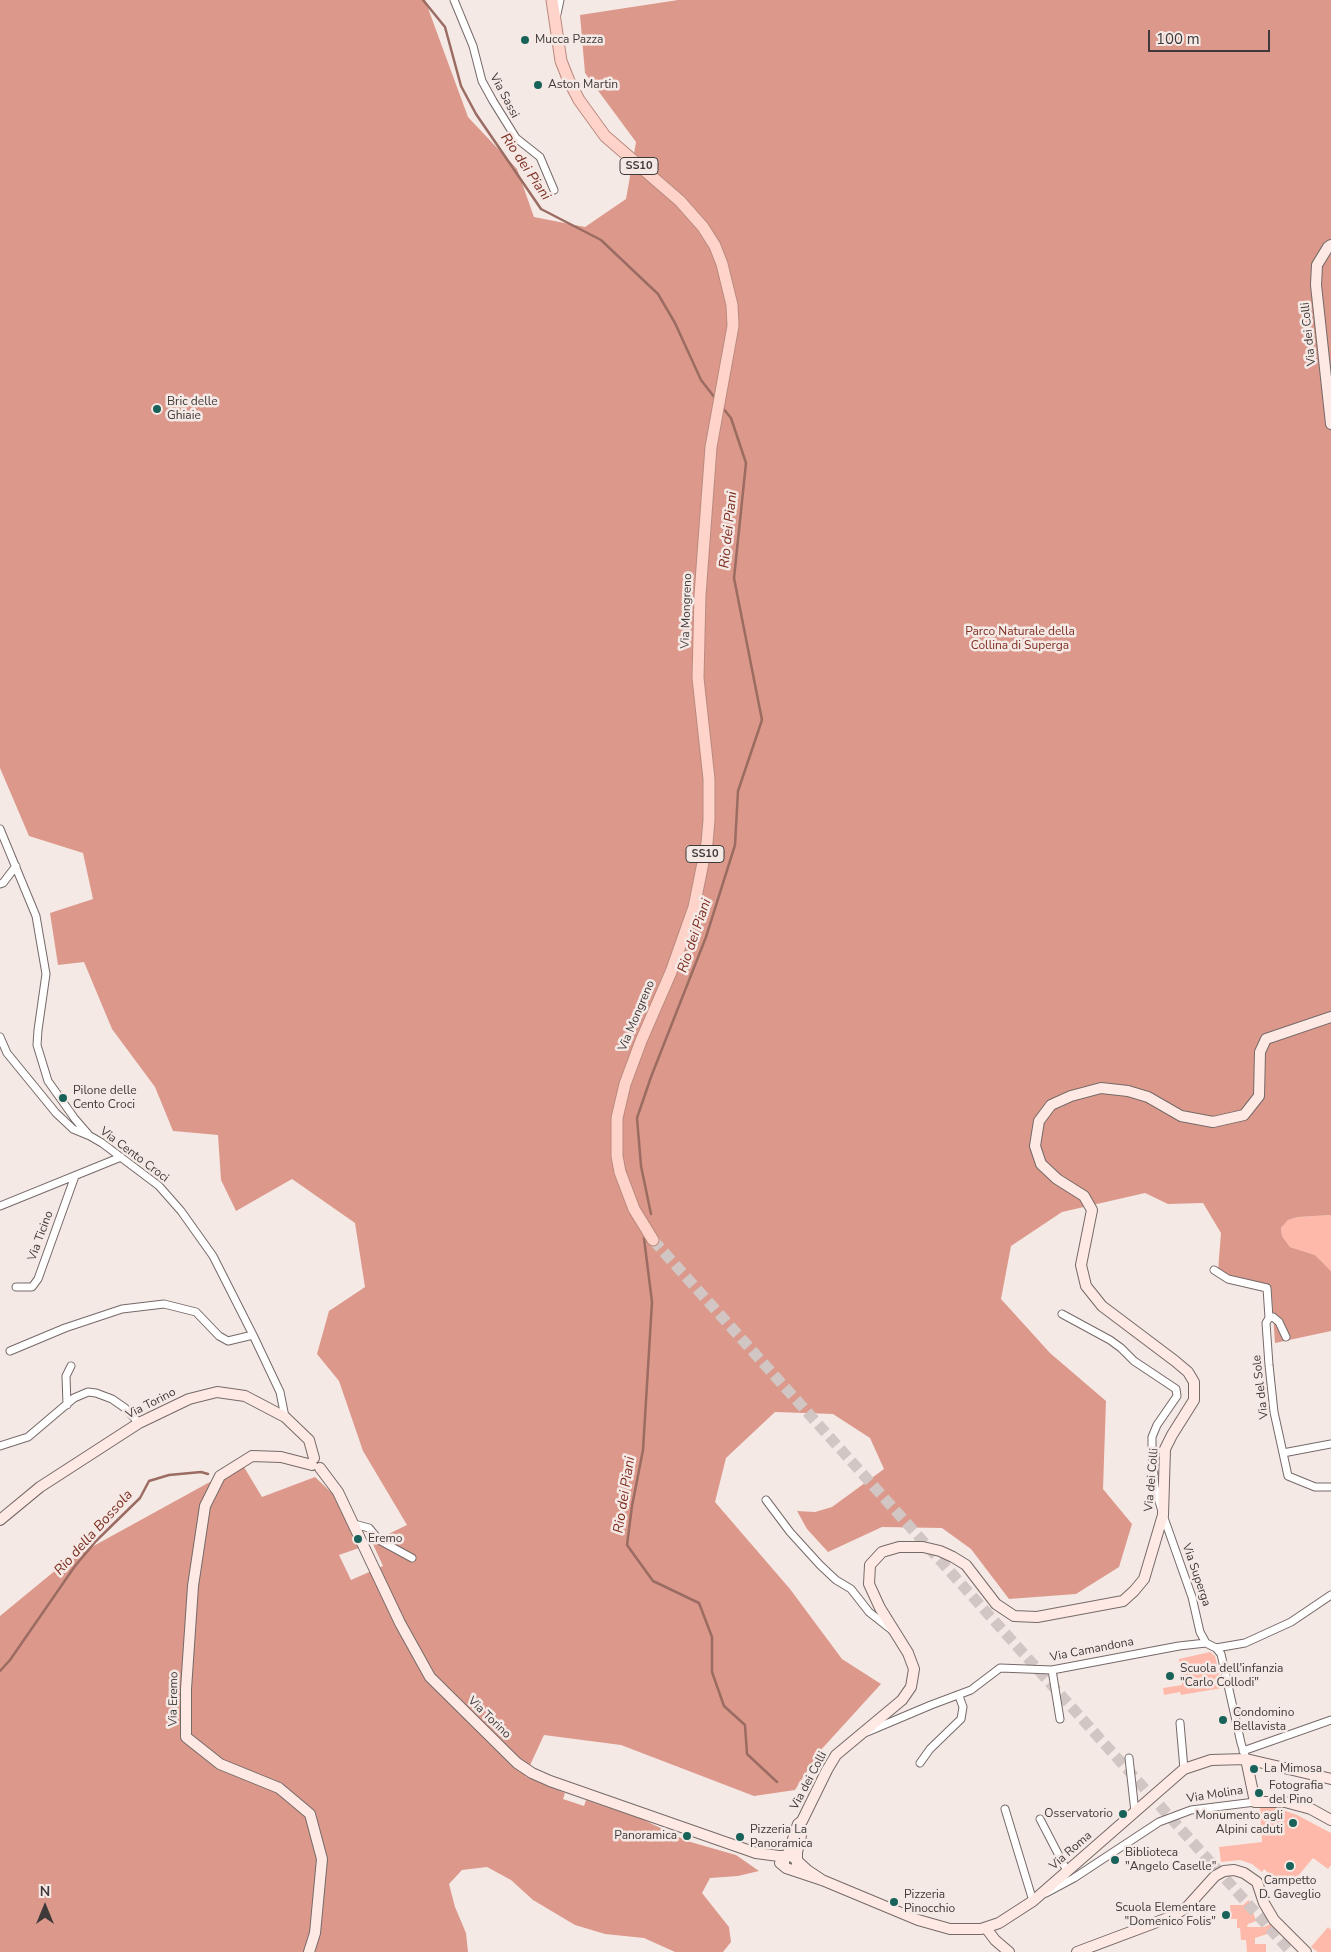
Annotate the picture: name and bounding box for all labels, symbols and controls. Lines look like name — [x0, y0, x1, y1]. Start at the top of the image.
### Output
scale bar — [1151, 20, 1274, 52]
text: 100 m — [1156, 29, 1200, 49]
place label: Mucca Pazza — [535, 33, 603, 47]
marker: Mucca Pazza — [519, 34, 531, 46]
street label: Via Sassi — [486, 71, 522, 121]
place label: Aston Martin — [548, 78, 618, 92]
marker: Aston Martin — [532, 79, 544, 91]
water label: Rio dei Piani — [496, 130, 554, 204]
road number: SS10 — [620, 158, 658, 175]
street label: Via dei Colli — [1298, 301, 1320, 367]
place label: Bric delle Ghiaie — [167, 395, 218, 423]
marker: Bric delle Ghiaie — [151, 403, 163, 415]
water label: Rio dei Piani — [717, 491, 741, 569]
street label: Via Mongreno — [678, 573, 696, 649]
park label: Parco Naturale della Collina di Superga — [965, 625, 1075, 653]
road number: SS10 — [686, 846, 724, 862]
water label: Rio dei Piani — [674, 897, 716, 975]
street label: Via Mongreno — [616, 978, 658, 1054]
place label: Pilone delle Cento Croci — [73, 1084, 137, 1112]
marker: Pilone delle Cento Croci — [57, 1092, 69, 1104]
street label: Via Cento Croci — [97, 1124, 171, 1186]
street label: Via Ticino — [25, 1209, 57, 1263]
street label: Via del Sole — [1250, 1354, 1272, 1420]
street label: Via Torino — [124, 1385, 178, 1423]
street label: Via dei Colli — [1142, 1448, 1162, 1512]
water label: Rio dei Piani — [611, 1456, 639, 1534]
water label: Rio della Bossola — [51, 1487, 137, 1579]
place label: Eremo — [368, 1532, 403, 1546]
marker: Eremo — [352, 1533, 364, 1545]
street label: Via Superga — [1179, 1542, 1213, 1608]
street label: Via Camandona — [1049, 1635, 1135, 1665]
place label: Scuola dell'infanzia "Carlo Collodi" — [1180, 1662, 1283, 1690]
marker: Scuola dell'infanzia "Carlo Collodi" — [1164, 1670, 1176, 1682]
street label: Via Eremo — [166, 1671, 182, 1727]
street label: Via Torino — [465, 1694, 513, 1742]
place label: Condomino Bellavista — [1233, 1706, 1294, 1734]
marker: Condomino Bellavista — [1217, 1714, 1229, 1726]
street label: Via dei Colli — [788, 1749, 830, 1813]
place label: La Mimosa — [1264, 1762, 1322, 1776]
marker: La Mimosa — [1248, 1763, 1260, 1775]
place label: Fotografia del Pino — [1269, 1779, 1323, 1807]
street label: Via Molina — [1186, 1783, 1244, 1807]
marker: Fotografia del Pino — [1253, 1787, 1265, 1799]
place label: Osservatorio — [1044, 1807, 1113, 1821]
marker: Osservatorio — [1117, 1808, 1129, 1820]
place label: Monumento agli Alpini caduti — [1195, 1809, 1283, 1837]
marker: Monumento agli Alpini caduti — [1287, 1817, 1299, 1829]
place label: Pizzeria La Panoramica — [750, 1823, 813, 1851]
place label: Panoramica — [614, 1829, 677, 1843]
street label: Via Roma — [1047, 1829, 1095, 1873]
marker: Panoramica — [681, 1830, 693, 1842]
marker: Pizzeria La Panoramica — [734, 1831, 746, 1843]
place label: Biblioteca "Angelo Caselle" — [1125, 1846, 1216, 1874]
marker: Biblioteca "Angelo Caselle" — [1109, 1854, 1121, 1866]
marker: Campetto D. Gaveglio — [1284, 1860, 1296, 1872]
place label: Campetto D. Gaveglio — [1259, 1874, 1321, 1902]
north arrow — [20, 1882, 70, 1932]
text: N — [40, 1882, 50, 1901]
place label: Pizzeria Pinocchio — [904, 1888, 955, 1916]
marker: Pizzeria Pinocchio — [888, 1896, 900, 1908]
place label: Scuola Elementare "Domenico Folis" — [1115, 1901, 1216, 1929]
marker: Scuola Elementare "Domenico Folis" — [1220, 1909, 1232, 1921]

